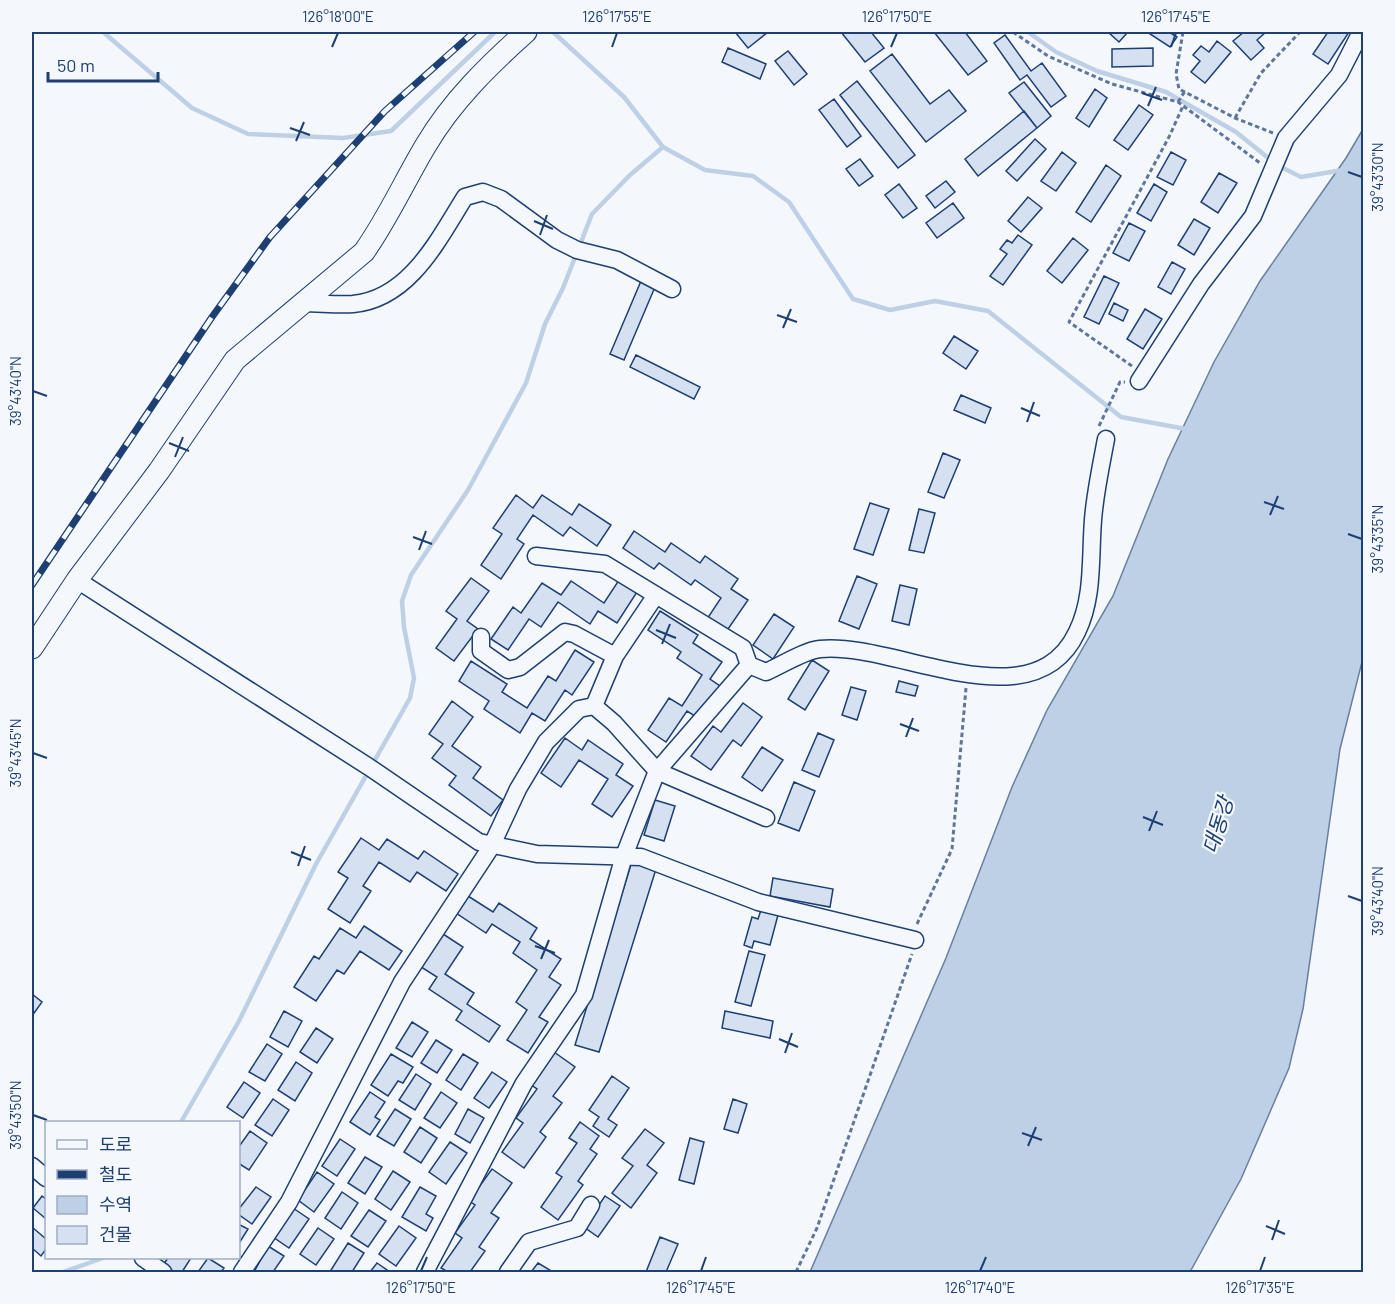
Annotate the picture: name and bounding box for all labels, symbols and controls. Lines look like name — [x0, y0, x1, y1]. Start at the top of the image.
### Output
text: 126°18'00"E — [302, 7, 374, 25]
text: 126°17'55"E — [582, 7, 652, 25]
text: 126°17'50"E — [862, 7, 932, 25]
text: 126°17'45"E — [1141, 7, 1211, 25]
scale bar — [48, 45, 158, 83]
text: 50 m — [57, 54, 95, 76]
text: 39°43'30"N — [1368, 142, 1386, 212]
text: 39°43'40"N — [6, 356, 24, 426]
text: 39°43'35"N — [1368, 505, 1386, 573]
text: 39°43'45"N — [6, 718, 24, 788]
water label: 대동강 — [1197, 791, 1238, 856]
text: 39°43'40"N — [1368, 866, 1386, 936]
text: 39°43'50"N — [6, 1080, 24, 1150]
legend — [45, 1121, 240, 1259]
text: 도로 — [99, 1133, 132, 1155]
text: 철도 — [99, 1163, 132, 1185]
text: 수역 — [99, 1193, 132, 1215]
text: 건물 — [99, 1223, 132, 1245]
text: 126°17'50"E — [386, 1278, 456, 1296]
text: 126°17'45"E — [666, 1278, 736, 1296]
text: 126°17'40"E — [945, 1278, 1015, 1296]
text: 126°17'35"E — [1225, 1278, 1295, 1296]

